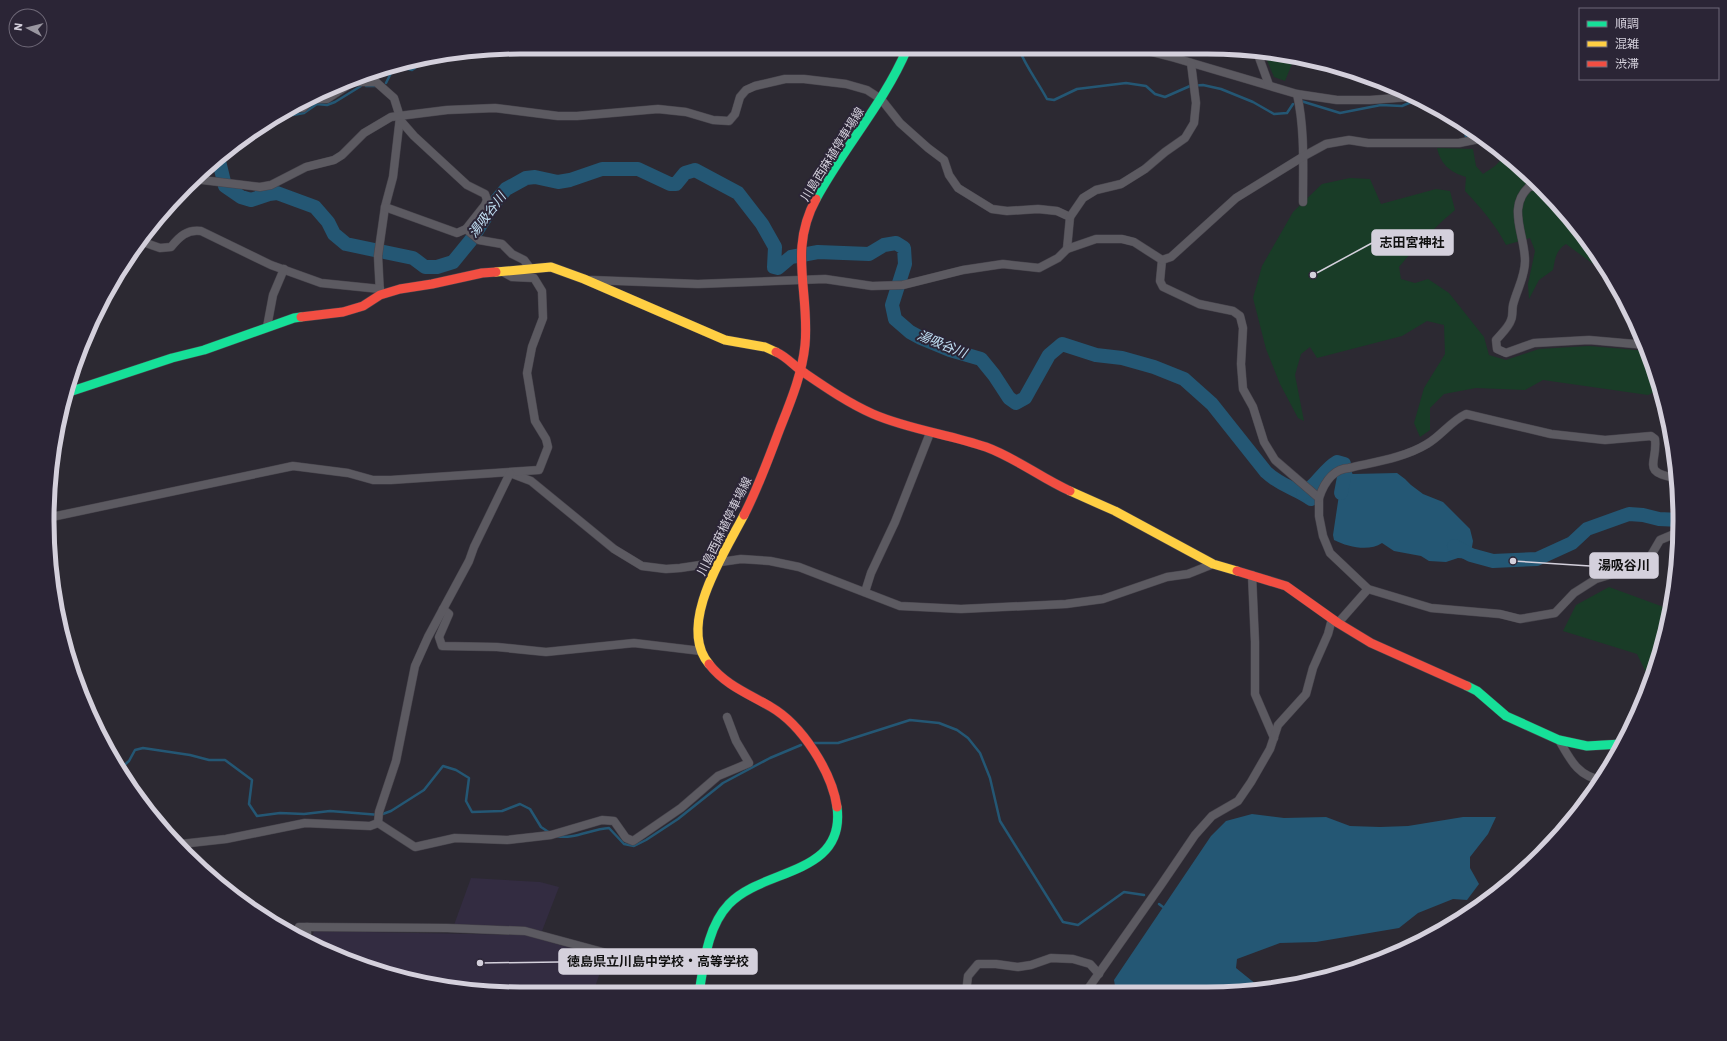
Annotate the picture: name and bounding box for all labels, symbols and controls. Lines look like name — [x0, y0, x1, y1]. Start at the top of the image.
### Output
north arrow — [8, 8, 48, 48]
legend — [1579, 8, 1719, 80]
text: 順調 — [1615, 16, 1639, 31]
text: N — [11, 22, 26, 32]
text: 混雑 — [1615, 36, 1639, 51]
text: 渋滞 — [1615, 56, 1639, 71]
street label: 川島西麻植停車場線 — [797, 104, 867, 204]
water label: 湯吸谷川 — [465, 188, 511, 241]
callout: 志田宮神社 — [1372, 230, 1453, 255]
text: 志田宮神社 — [1379, 234, 1445, 251]
water label: 湯吸谷川 — [915, 326, 971, 362]
street label: 川島西麻植停車場線 — [694, 474, 754, 578]
callout: 湯吸谷川 — [1590, 553, 1658, 578]
text: 湯吸谷川 — [1598, 557, 1650, 574]
callout: 徳島県立川島中学校・高等学校 — [559, 949, 757, 974]
text: 徳島県立川島中学校・高等学校 — [567, 953, 749, 970]

